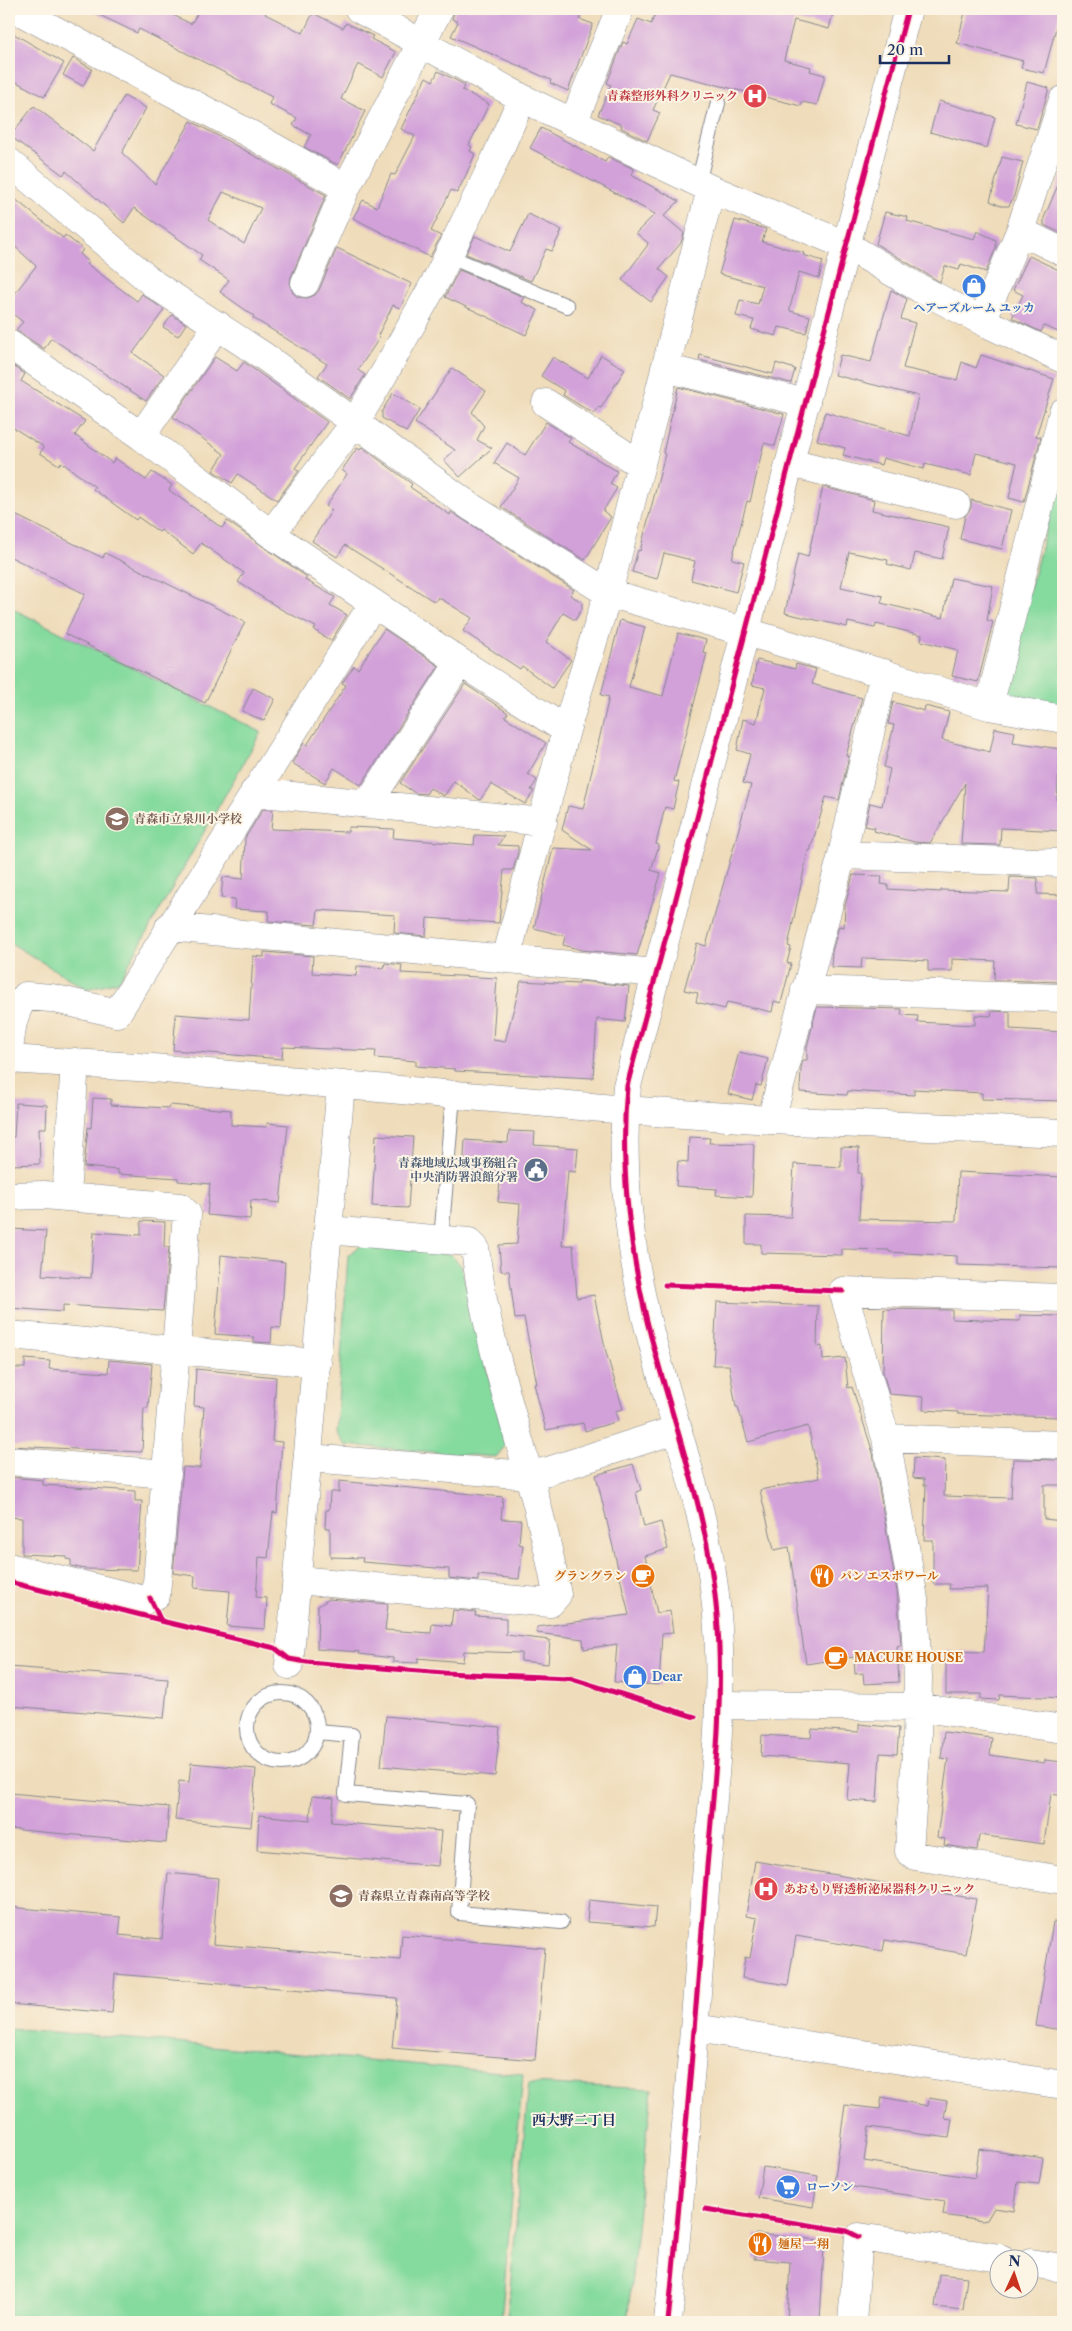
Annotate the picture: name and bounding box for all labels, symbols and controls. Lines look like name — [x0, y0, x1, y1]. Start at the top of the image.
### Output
scale bar — [880, 32, 948, 64]
text: 20 m — [887, 40, 923, 59]
hospital icon: 青森整形外科クリニック — [742, 83, 768, 109]
place label: 青森整形外科クリニック — [607, 88, 738, 103]
shop icon: ヘアーズルーム ユッカ — [961, 273, 987, 299]
place label: ヘアーズルーム ユッカ — [913, 300, 1035, 315]
school or university icon: 青森市立泉川小学校 — [104, 806, 130, 832]
place label: 青森市立泉川小学校 — [134, 811, 242, 826]
place label: 青森地域広域事務組合 中央消防署浪館分署 — [398, 1155, 518, 1184]
public building icon: 青森地域広域事務組合 中央消防署浪館分署 — [523, 1157, 549, 1183]
cafe icon: グラングラン — [630, 1563, 656, 1589]
restaurant icon: パン エスポワール — [809, 1563, 835, 1589]
place label: グラングラン — [554, 1568, 626, 1583]
place label: パン エスポワール — [840, 1568, 939, 1583]
cafe icon: MACURE HOUSE — [823, 1645, 849, 1671]
place label: MACURE HOUSE — [854, 1650, 963, 1665]
shop icon: Dear — [622, 1664, 648, 1690]
place label: Dear — [652, 1669, 683, 1684]
hospital icon: あおもり腎透析泌尿器科クリニック — [753, 1876, 779, 1902]
place label: あおもり腎透析泌尿器科クリニック — [784, 1881, 975, 1896]
school or university icon: 青森県立青森南高等学校 — [328, 1883, 354, 1909]
place label: 青森県立青森南高等学校 — [358, 1888, 490, 1903]
district label: 西大野二丁目 — [532, 2111, 616, 2129]
supermarket icon: ローソン — [775, 2174, 801, 2200]
place label: ローソン — [806, 2179, 854, 2194]
restaurant icon: 麺屋 一翔 — [747, 2231, 773, 2257]
place label: 麺屋 一翔 — [778, 2236, 829, 2251]
north arrow — [990, 2248, 1040, 2298]
text: N — [1008, 2252, 1021, 2270]

